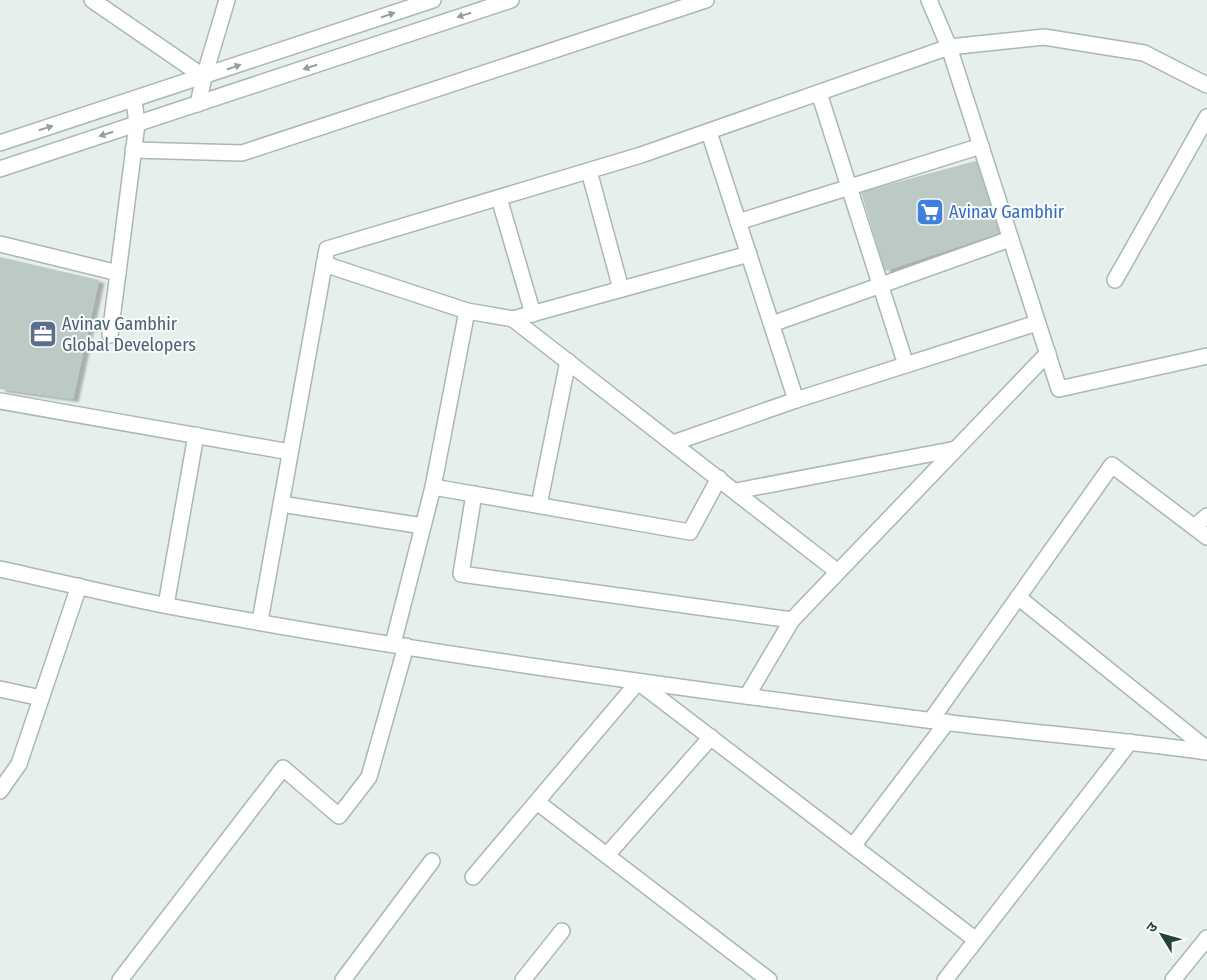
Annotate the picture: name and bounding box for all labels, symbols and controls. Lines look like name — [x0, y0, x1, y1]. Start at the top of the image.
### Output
one-way arrow — [381, 11, 396, 19]
one-way arrow — [457, 12, 472, 20]
one-way arrow — [227, 62, 242, 70]
one-way arrow — [302, 63, 317, 71]
one-way arrow — [39, 124, 54, 132]
one-way arrow — [98, 131, 113, 139]
supermarket icon: Avinav Gambhir — [915, 197, 945, 227]
place label: Avinav Gambhir — [949, 201, 1065, 223]
place label: Avinav Gambhir Global Developers — [62, 313, 196, 356]
office icon: Avinav Gambhir Global Developers — [28, 319, 58, 349]
north arrow — [1137, 910, 1187, 960]
text: उ — [1143, 918, 1162, 936]

